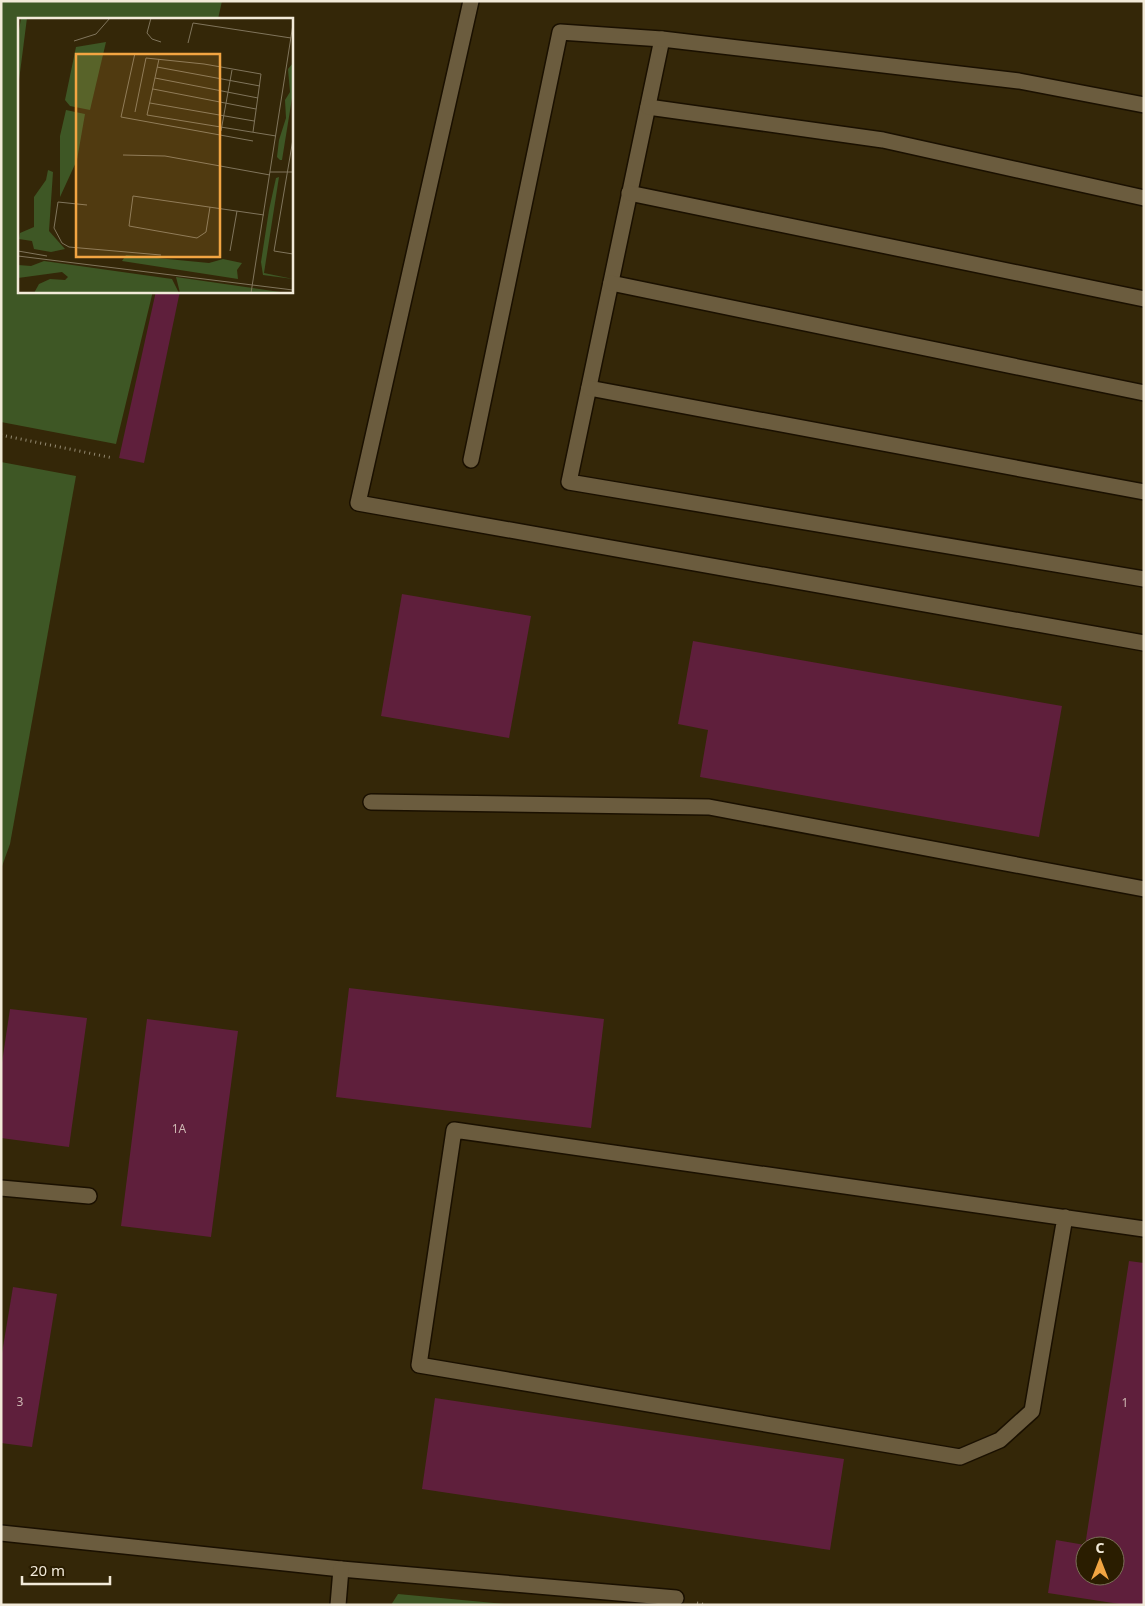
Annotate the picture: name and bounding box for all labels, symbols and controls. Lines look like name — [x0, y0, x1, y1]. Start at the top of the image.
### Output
inset map — [18, 18, 292, 292]
house number: 1А — [172, 1120, 187, 1137]
house number: 3 — [17, 1393, 24, 1410]
house number: 1 — [1122, 1394, 1128, 1411]
north arrow — [1075, 1536, 1125, 1586]
text: С — [1095, 1538, 1105, 1557]
scale bar — [22, 1554, 110, 1586]
text: 20 m — [30, 1560, 65, 1580]

